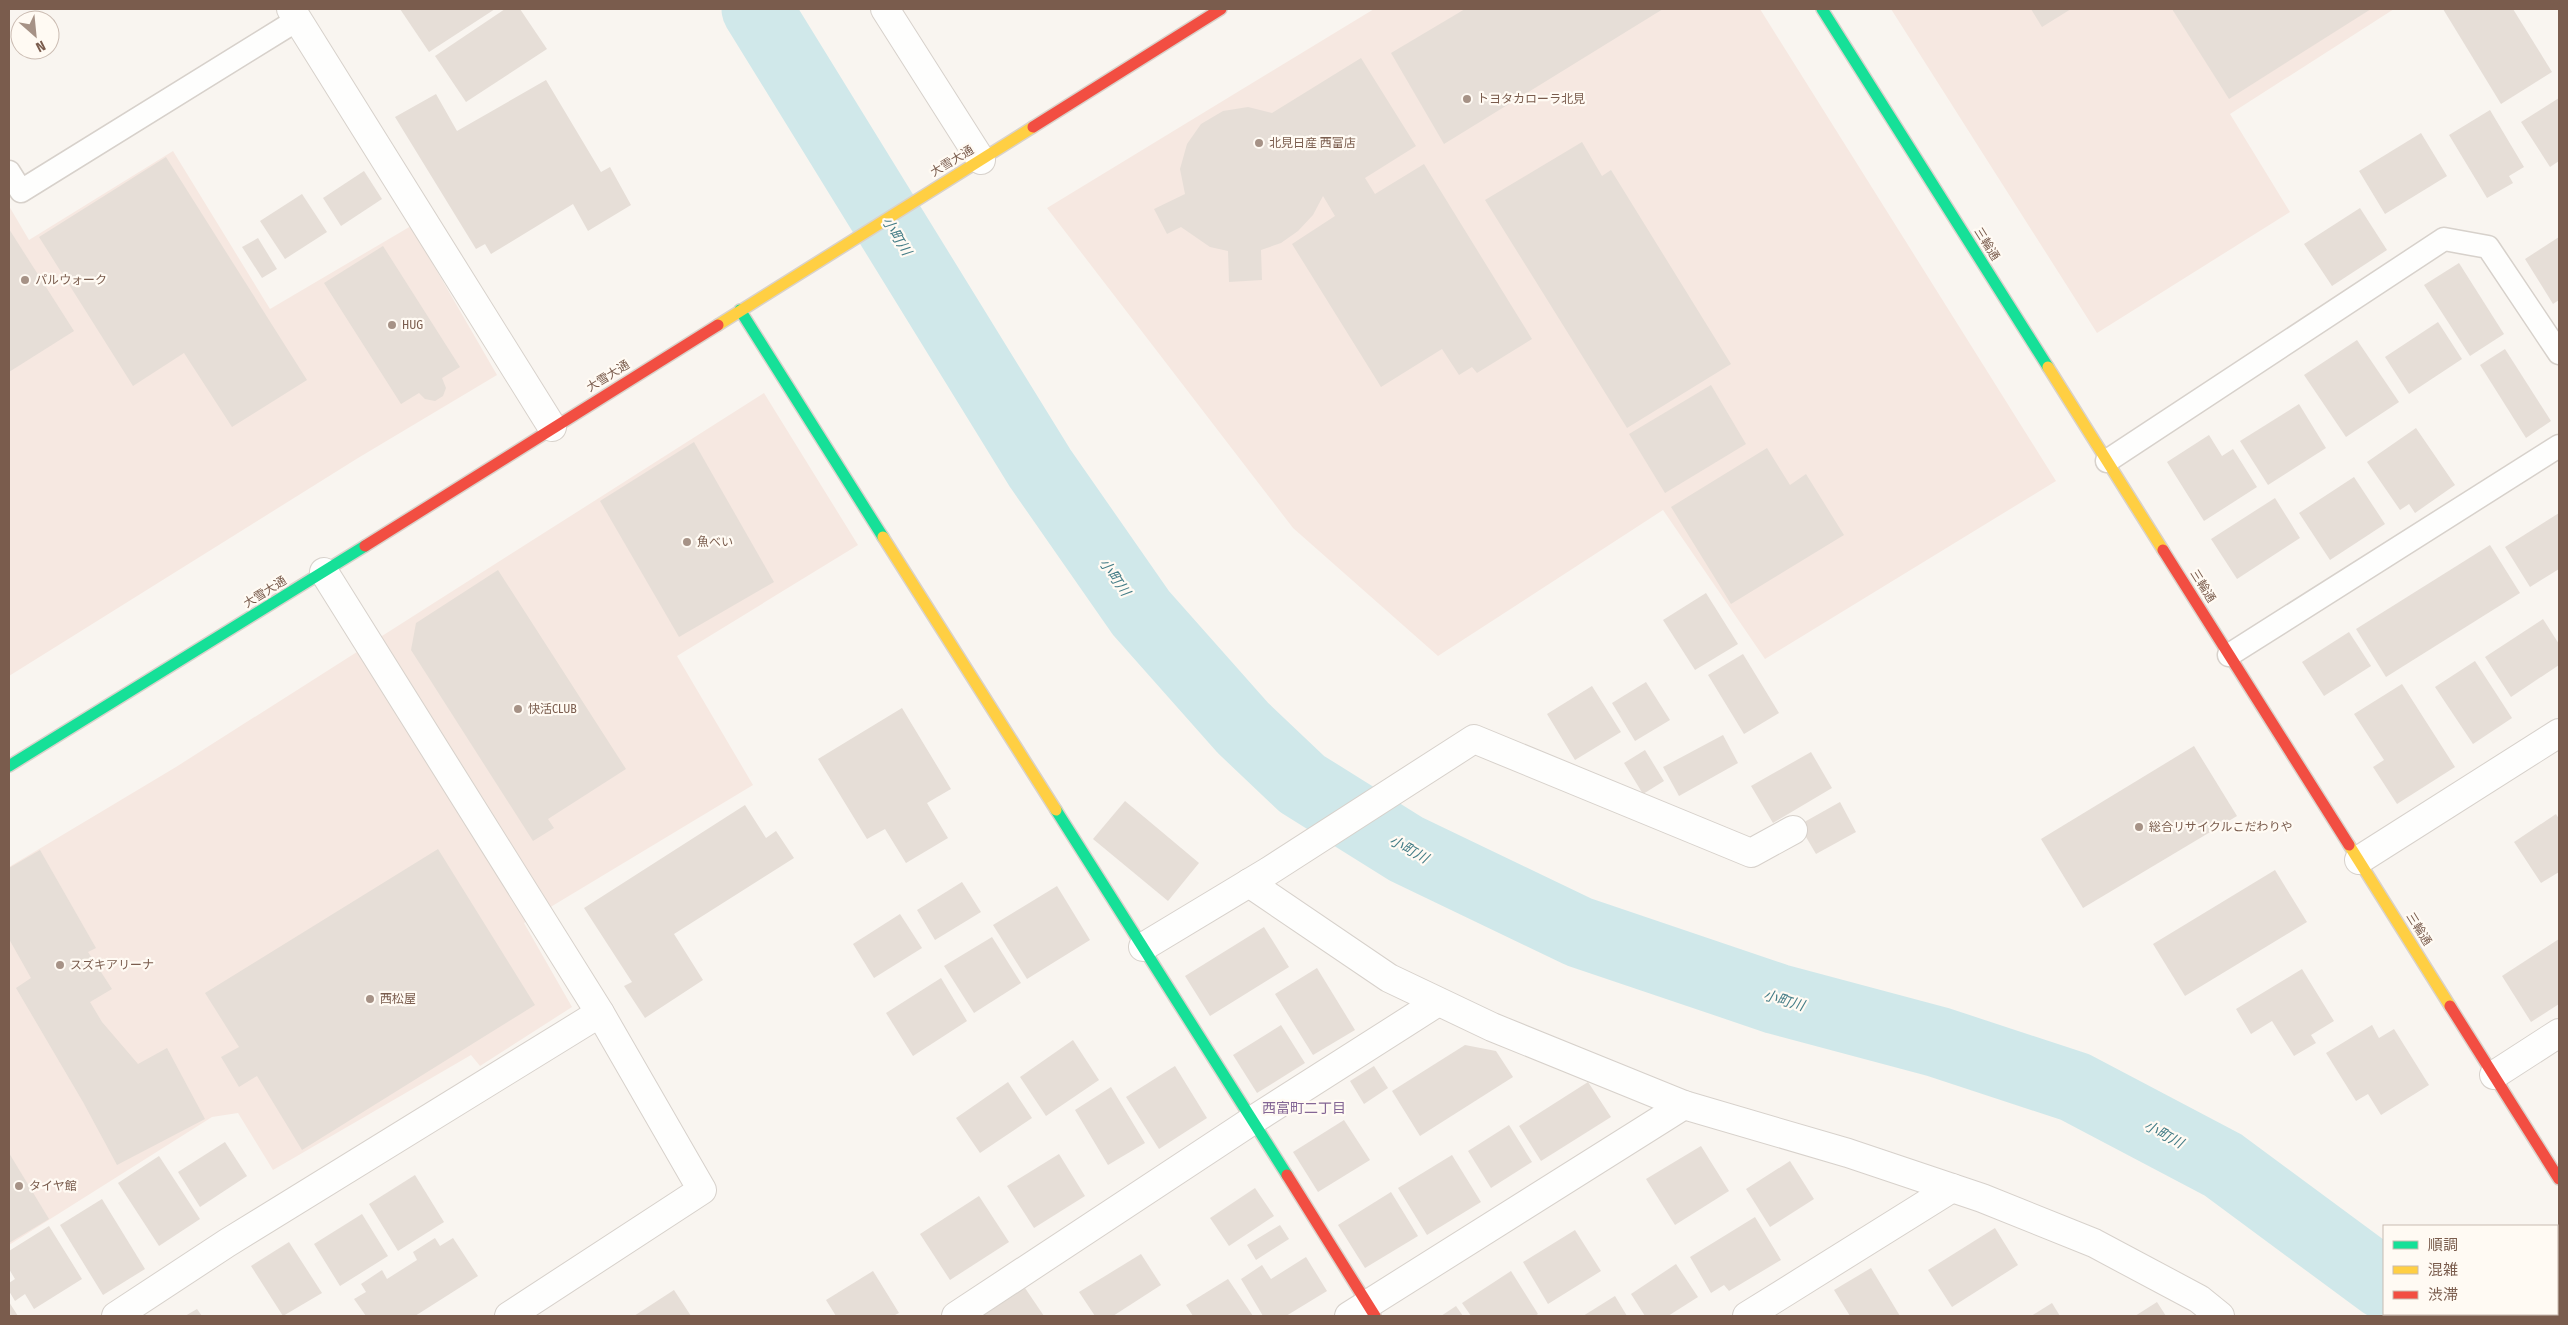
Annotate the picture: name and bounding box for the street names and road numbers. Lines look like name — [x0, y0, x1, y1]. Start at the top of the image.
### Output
street label: 大雪大通 — [928, 143, 976, 179]
street label: 三輪通 — [1972, 225, 2002, 263]
street label: 大雪大通 — [584, 357, 632, 395]
street label: 三輪通 — [2188, 567, 2218, 605]
street label: 大雪大通 — [241, 573, 289, 611]
street label: 三輪通 — [2404, 910, 2434, 948]

